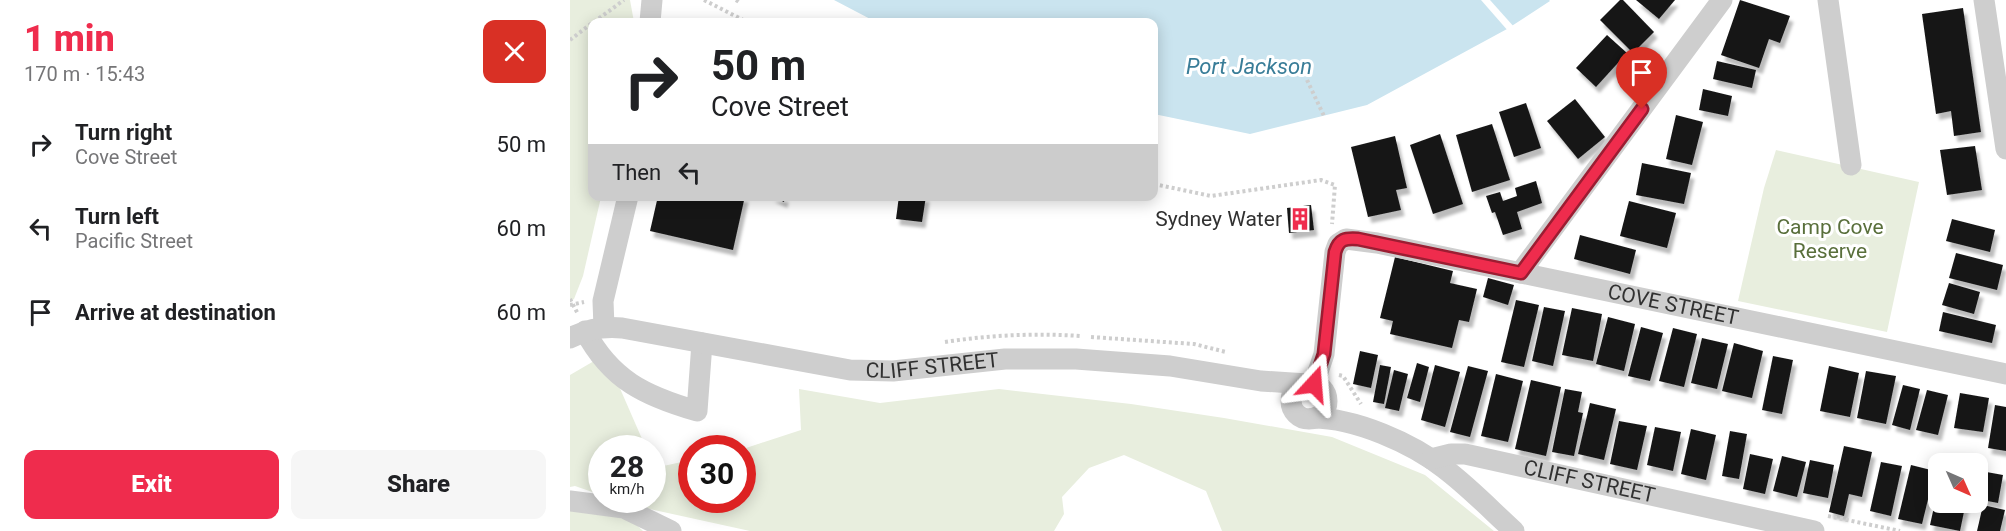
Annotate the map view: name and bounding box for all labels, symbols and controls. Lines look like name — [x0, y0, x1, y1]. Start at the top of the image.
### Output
text: 1 min — [24, 18, 115, 60]
button: close — [483, 20, 546, 83]
text: 50 m — [711, 41, 806, 90]
icon: right — [612, 42, 690, 120]
pin — [1616, 47, 1667, 109]
water label: Port Jackson — [1186, 54, 1312, 79]
icon: arrive — [1625, 56, 1658, 89]
text: 170 m · 15:43 — [24, 62, 145, 86]
text: Cove Street — [711, 91, 849, 123]
text: Turn right — [75, 120, 172, 145]
icon: right — [24, 128, 57, 161]
text: 50 m — [497, 132, 546, 157]
text: Cove Street — [75, 145, 177, 169]
icon: left — [673, 156, 706, 189]
text: Then — [612, 160, 661, 185]
text: Turn left — [75, 204, 159, 229]
building icon: Sydney Water — [1287, 206, 1313, 232]
place label: Sydney Water — [1155, 207, 1282, 231]
icon: left — [24, 212, 57, 245]
park label: Camp Cove Reserve — [1776, 215, 1884, 263]
text: 60 m — [497, 216, 546, 241]
text: Pacific Street — [75, 229, 193, 253]
street label: COVE STREET — [1606, 279, 1741, 330]
icon: arrive — [24, 296, 57, 329]
text: Arrive at destination — [75, 300, 276, 325]
text: 60 m — [497, 300, 546, 325]
street label: CLIFF STREET — [865, 348, 1000, 383]
position arrow — [1282, 352, 1346, 416]
speed limit sign: 30 — [678, 435, 756, 513]
text: 28 — [610, 449, 644, 484]
button: Exit — [24, 450, 279, 519]
button: Share — [291, 450, 546, 519]
north arrow — [1928, 453, 1988, 513]
map controls — [1928, 453, 1988, 513]
street label: CLIFF STREET — [1522, 455, 1658, 508]
text: km/h — [609, 480, 645, 498]

